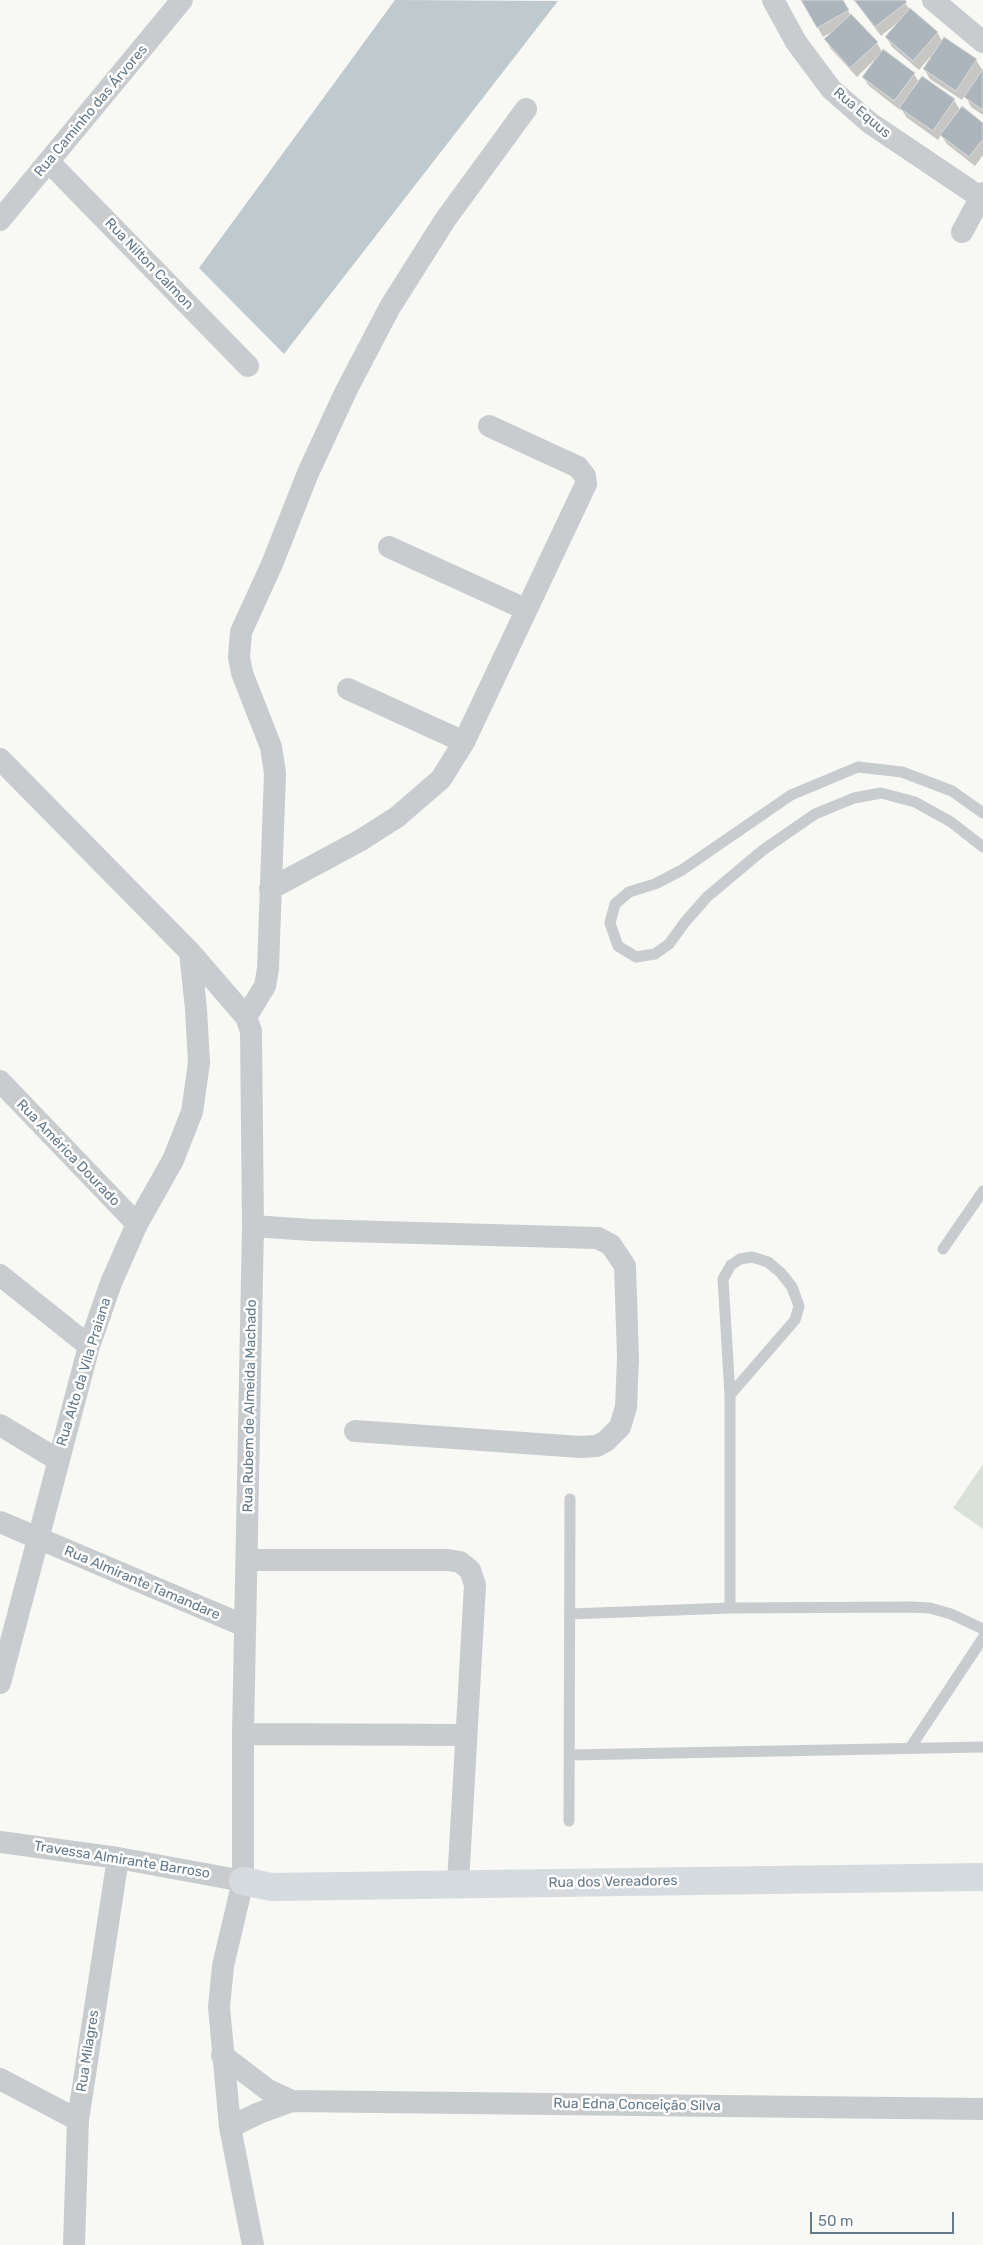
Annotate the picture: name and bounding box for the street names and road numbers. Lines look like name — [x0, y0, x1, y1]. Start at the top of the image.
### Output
street label: Rua Caminho das Árvores — [31, 42, 151, 180]
street label: Rua Equus — [830, 84, 894, 142]
street label: Rua Nilton Calmon — [101, 215, 197, 313]
street label: Rua América Dourado — [13, 1096, 123, 1210]
street label: Rua Alto da Vila Praiana — [53, 1296, 115, 1448]
street label: Rua Rubem de Almeida Machado — [240, 1299, 260, 1513]
street label: Rua Almirante Tamandare — [62, 1543, 222, 1623]
street label: Travessa Almirante Barroso — [33, 1838, 211, 1882]
street label: Rua dos Vereadores — [548, 1872, 678, 1892]
street label: Rua Milagres — [73, 2009, 103, 2093]
street label: Rua Edna Conceição Silva — [553, 2095, 721, 2115]

